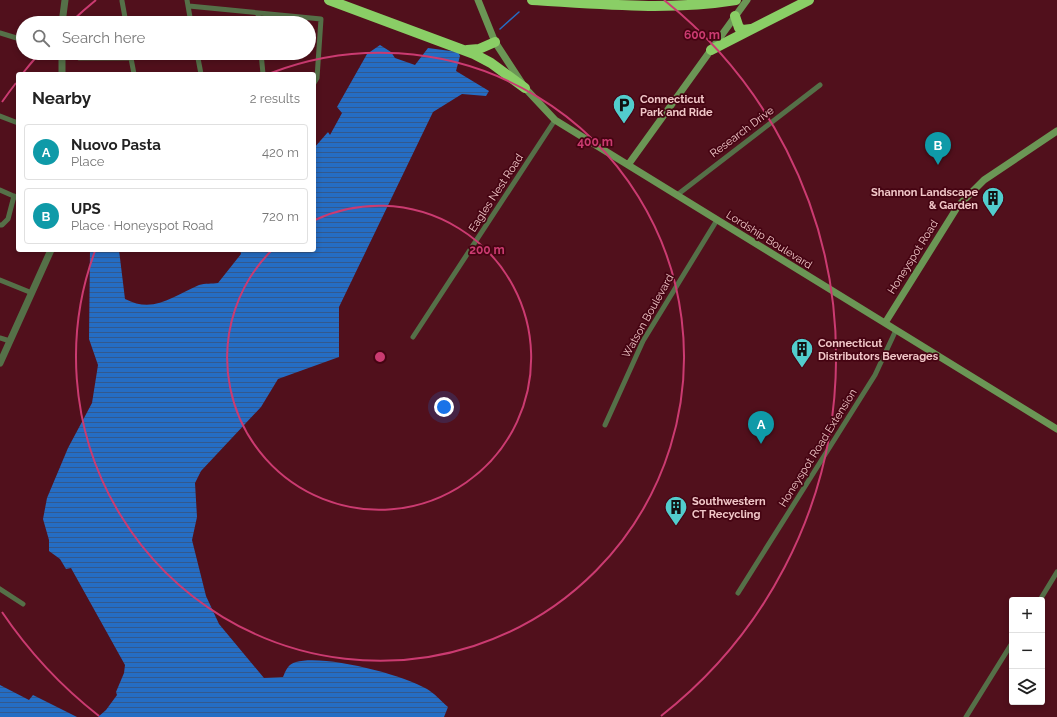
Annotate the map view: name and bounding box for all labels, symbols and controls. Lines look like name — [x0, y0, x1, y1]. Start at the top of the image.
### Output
search box — [16, 16, 316, 60]
icon: search — [30, 27, 52, 49]
text: 600 m — [684, 28, 720, 42]
text: Search here — [62, 29, 145, 47]
text: Nearby — [32, 88, 91, 108]
text: 2 results — [250, 91, 300, 106]
parking icon: Connecticut Park and Ride — [611, 92, 637, 125]
place label: Connecticut Park and Ride — [640, 93, 713, 119]
street label: Research Drive — [708, 103, 777, 160]
pin: B — [925, 132, 951, 165]
text: 400 m — [577, 135, 613, 149]
text: Nuovo Pasta — [71, 136, 161, 154]
text: A — [42, 145, 50, 160]
text: 420 m — [262, 145, 299, 160]
street label: Eagles Nest Road — [466, 152, 526, 234]
text: Place — [71, 154, 104, 169]
building icon: Shannon Landscape & Garden — [980, 185, 1006, 218]
place label: Shannon Landscape & Garden — [871, 186, 978, 212]
text: UPS — [71, 200, 101, 218]
street label: Lordship Boulevard — [724, 208, 815, 272]
text: B — [42, 209, 50, 224]
text: 720 m — [262, 209, 299, 224]
text: Place · Honeyspot Road — [71, 218, 213, 233]
street label: Honeyspot Road — [885, 218, 941, 296]
text: 200 m — [469, 243, 505, 257]
street label: Watson Boulevard — [620, 272, 676, 360]
building icon: Connecticut Distributors Beverages — [789, 336, 815, 369]
place label: Connecticut Distributors Beverages — [818, 337, 939, 363]
centre of rings — [373, 350, 387, 364]
street label: Honeyspot Road Extension — [776, 387, 860, 509]
your location — [434, 397, 454, 417]
pin: A — [748, 411, 774, 444]
building icon: Southwestern CT Recycling — [663, 494, 689, 527]
place label: Southwestern CT Recycling — [692, 495, 766, 521]
map controls — [1009, 597, 1045, 705]
button: + — [1009, 597, 1045, 633]
button: − — [1009, 633, 1045, 669]
button: layers — [1009, 669, 1045, 705]

